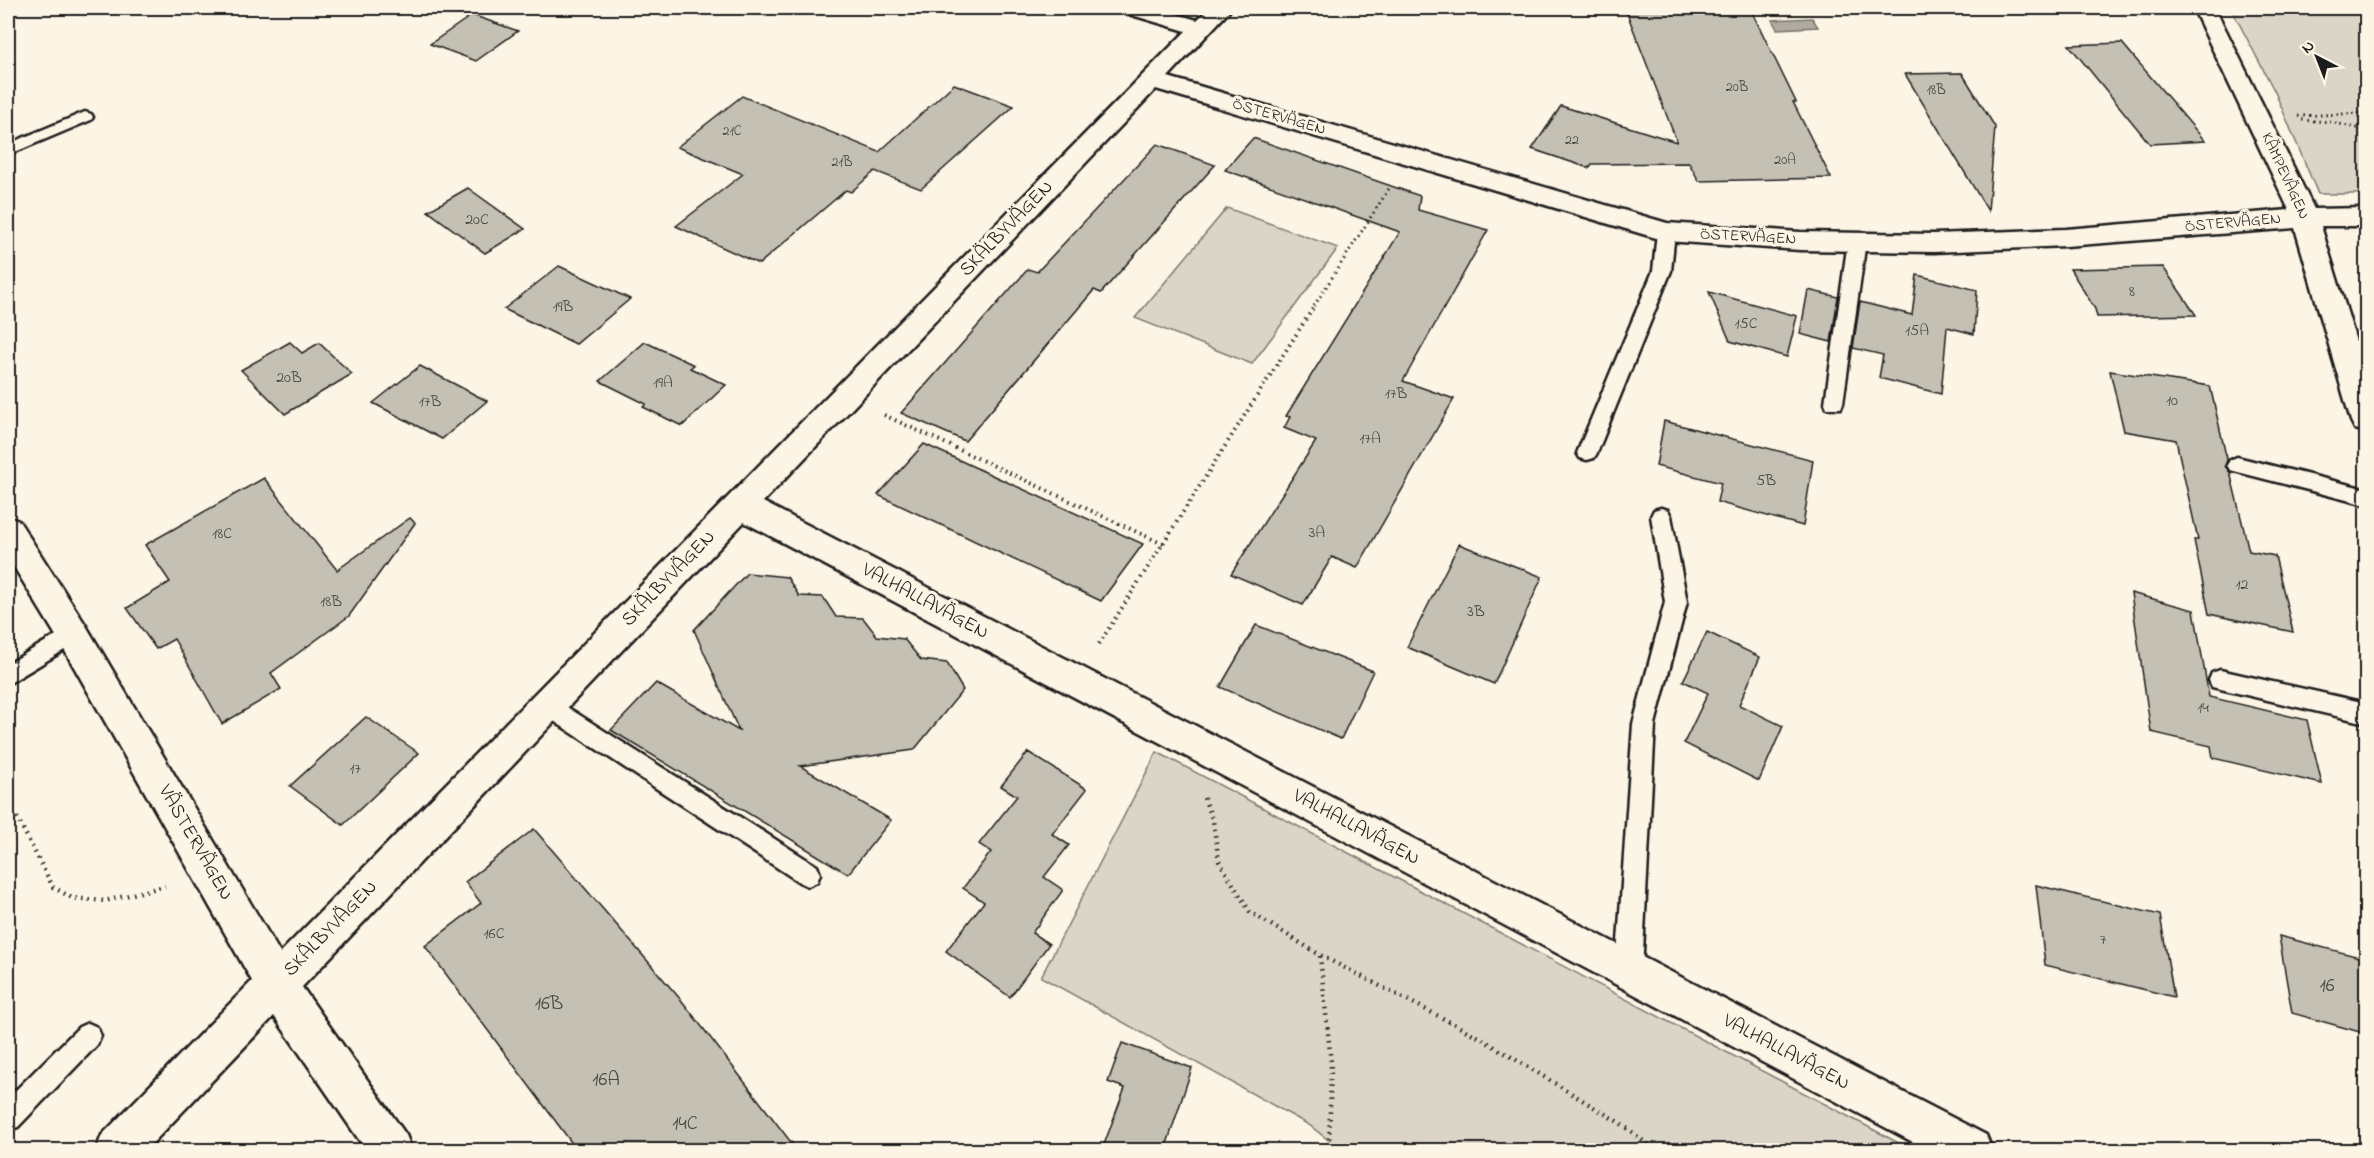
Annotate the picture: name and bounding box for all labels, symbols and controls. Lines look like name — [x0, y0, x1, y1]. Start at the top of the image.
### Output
north arrow — [2287, 27, 2347, 87]
text: N — [2296, 35, 2320, 60]
house number: 20B — [1726, 77, 1748, 98]
house number: 18B — [1926, 80, 1946, 101]
street label: ÖSTERVÄGEN — [1229, 92, 1329, 142]
house number: 21C — [722, 121, 742, 142]
street label: KÄMPEVÄGEN — [2254, 129, 2316, 223]
house number: 22 — [1565, 130, 1579, 151]
house number: 20A — [1774, 150, 1796, 171]
house number: 21B — [832, 152, 852, 173]
street label: SKÄLBYVÄGEN — [953, 174, 1061, 284]
street label: ÖSTERVÄGEN — [2184, 207, 2282, 239]
house number: 20C — [465, 208, 489, 232]
street label: ÖSTERVÄGEN — [1699, 222, 1797, 252]
house number: 8 — [2129, 280, 2135, 304]
house number: 19B — [553, 295, 574, 319]
house number: 15C — [1734, 312, 1758, 336]
house number: 15A — [1905, 319, 1929, 343]
house number: 20B — [276, 366, 302, 390]
house number: 19A — [653, 371, 673, 395]
house number: 17B — [1385, 382, 1407, 406]
house number: 10 — [2166, 389, 2178, 413]
house number: 17B — [419, 390, 441, 414]
house number: 17A — [1359, 427, 1381, 451]
house number: 5B — [1756, 469, 1776, 493]
house number: 3A — [1309, 521, 1325, 545]
house number: 18C — [212, 522, 232, 546]
street label: SKÄLBYVÄGEN — [615, 524, 723, 634]
street label: VALHALLAVÄGEN — [855, 556, 994, 648]
house number: 12 — [2235, 573, 2249, 597]
house number: 18B — [320, 590, 342, 614]
house number: 3B — [1467, 600, 1485, 624]
house number: 14 — [2197, 696, 2209, 720]
house number: 17 — [349, 757, 361, 781]
street label: VÄSTERVÄGEN — [150, 779, 240, 906]
street label: VALHALLAVÄGEN — [1286, 782, 1425, 874]
street label: SKÄLBYVÄGEN — [277, 874, 385, 984]
house number: 16C — [484, 922, 505, 946]
house number: 7 — [2100, 928, 2107, 952]
house number: 16 — [2319, 972, 2335, 1001]
house number: 16B — [535, 990, 563, 1019]
street label: VALHALLAVÄGEN — [1716, 1007, 1855, 1099]
house number: 16A — [592, 1066, 620, 1095]
house number: 14C — [672, 1110, 698, 1139]

